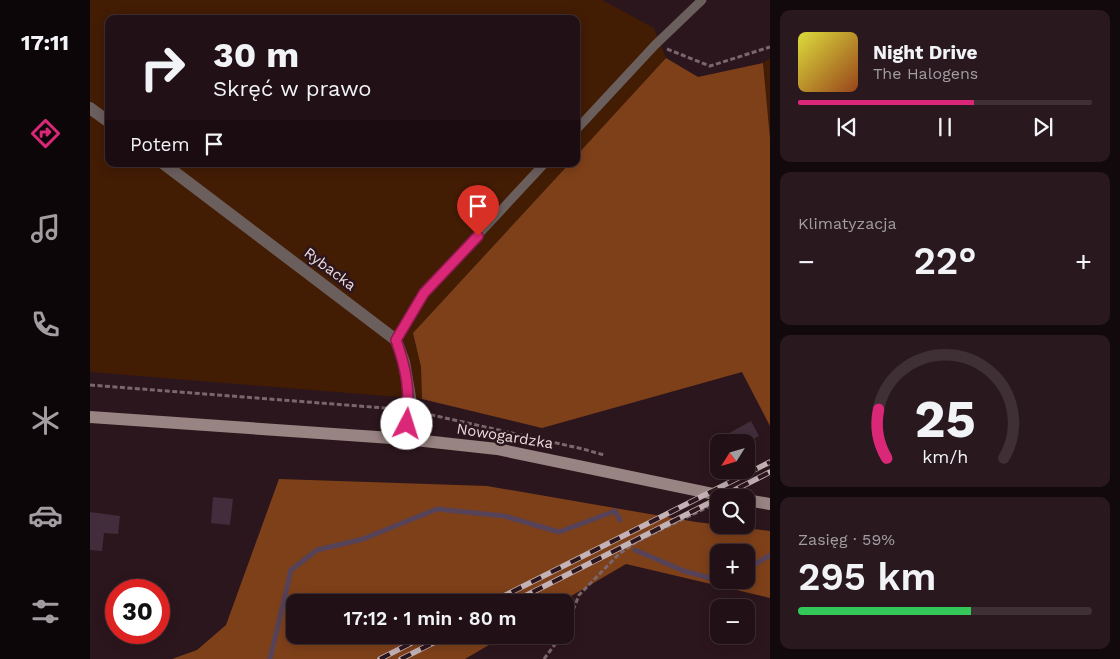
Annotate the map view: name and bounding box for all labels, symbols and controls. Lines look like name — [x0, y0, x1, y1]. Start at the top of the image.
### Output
text: 17:11 — [21, 30, 69, 55]
text: 30 m — [213, 34, 299, 76]
icon: right — [130, 35, 195, 100]
text: Night Drive — [873, 41, 978, 64]
text: The Halogens — [873, 64, 978, 83]
text: Skręć w prawo — [213, 76, 372, 101]
icon: previous — [833, 113, 861, 141]
icon: pause — [931, 113, 959, 141]
icon: next — [1029, 113, 1057, 141]
icon: directions — [28, 116, 63, 151]
icon: arrive — [200, 130, 228, 158]
text: Potem — [130, 133, 190, 156]
pin — [457, 185, 499, 236]
icon: arrive — [464, 192, 492, 220]
icon: music — [28, 211, 63, 246]
text: Klimatyzacja — [798, 214, 896, 233]
text: 22° — [913, 239, 977, 283]
street label: Rybacka — [300, 244, 360, 295]
text: − — [798, 245, 815, 278]
text: + — [1075, 245, 1092, 278]
icon: phone — [28, 307, 63, 342]
text: 25 — [914, 389, 976, 450]
position arrow — [380, 397, 432, 449]
icon: climate — [28, 403, 63, 438]
street label: Nowogardzka — [455, 419, 555, 453]
north arrow — [710, 434, 755, 479]
map controls — [710, 434, 755, 644]
text: km/h — [922, 446, 968, 467]
button: search — [710, 489, 755, 534]
icon: car — [28, 498, 63, 533]
text: Zasięg · 59% — [798, 530, 895, 549]
button: + — [710, 544, 755, 589]
text: 295 km — [798, 555, 936, 599]
speed limit sign: 30 — [105, 579, 170, 644]
icon: filters — [28, 594, 63, 629]
button: − — [710, 599, 755, 644]
text: 17:12 · 1 min · 80 m — [344, 607, 516, 630]

